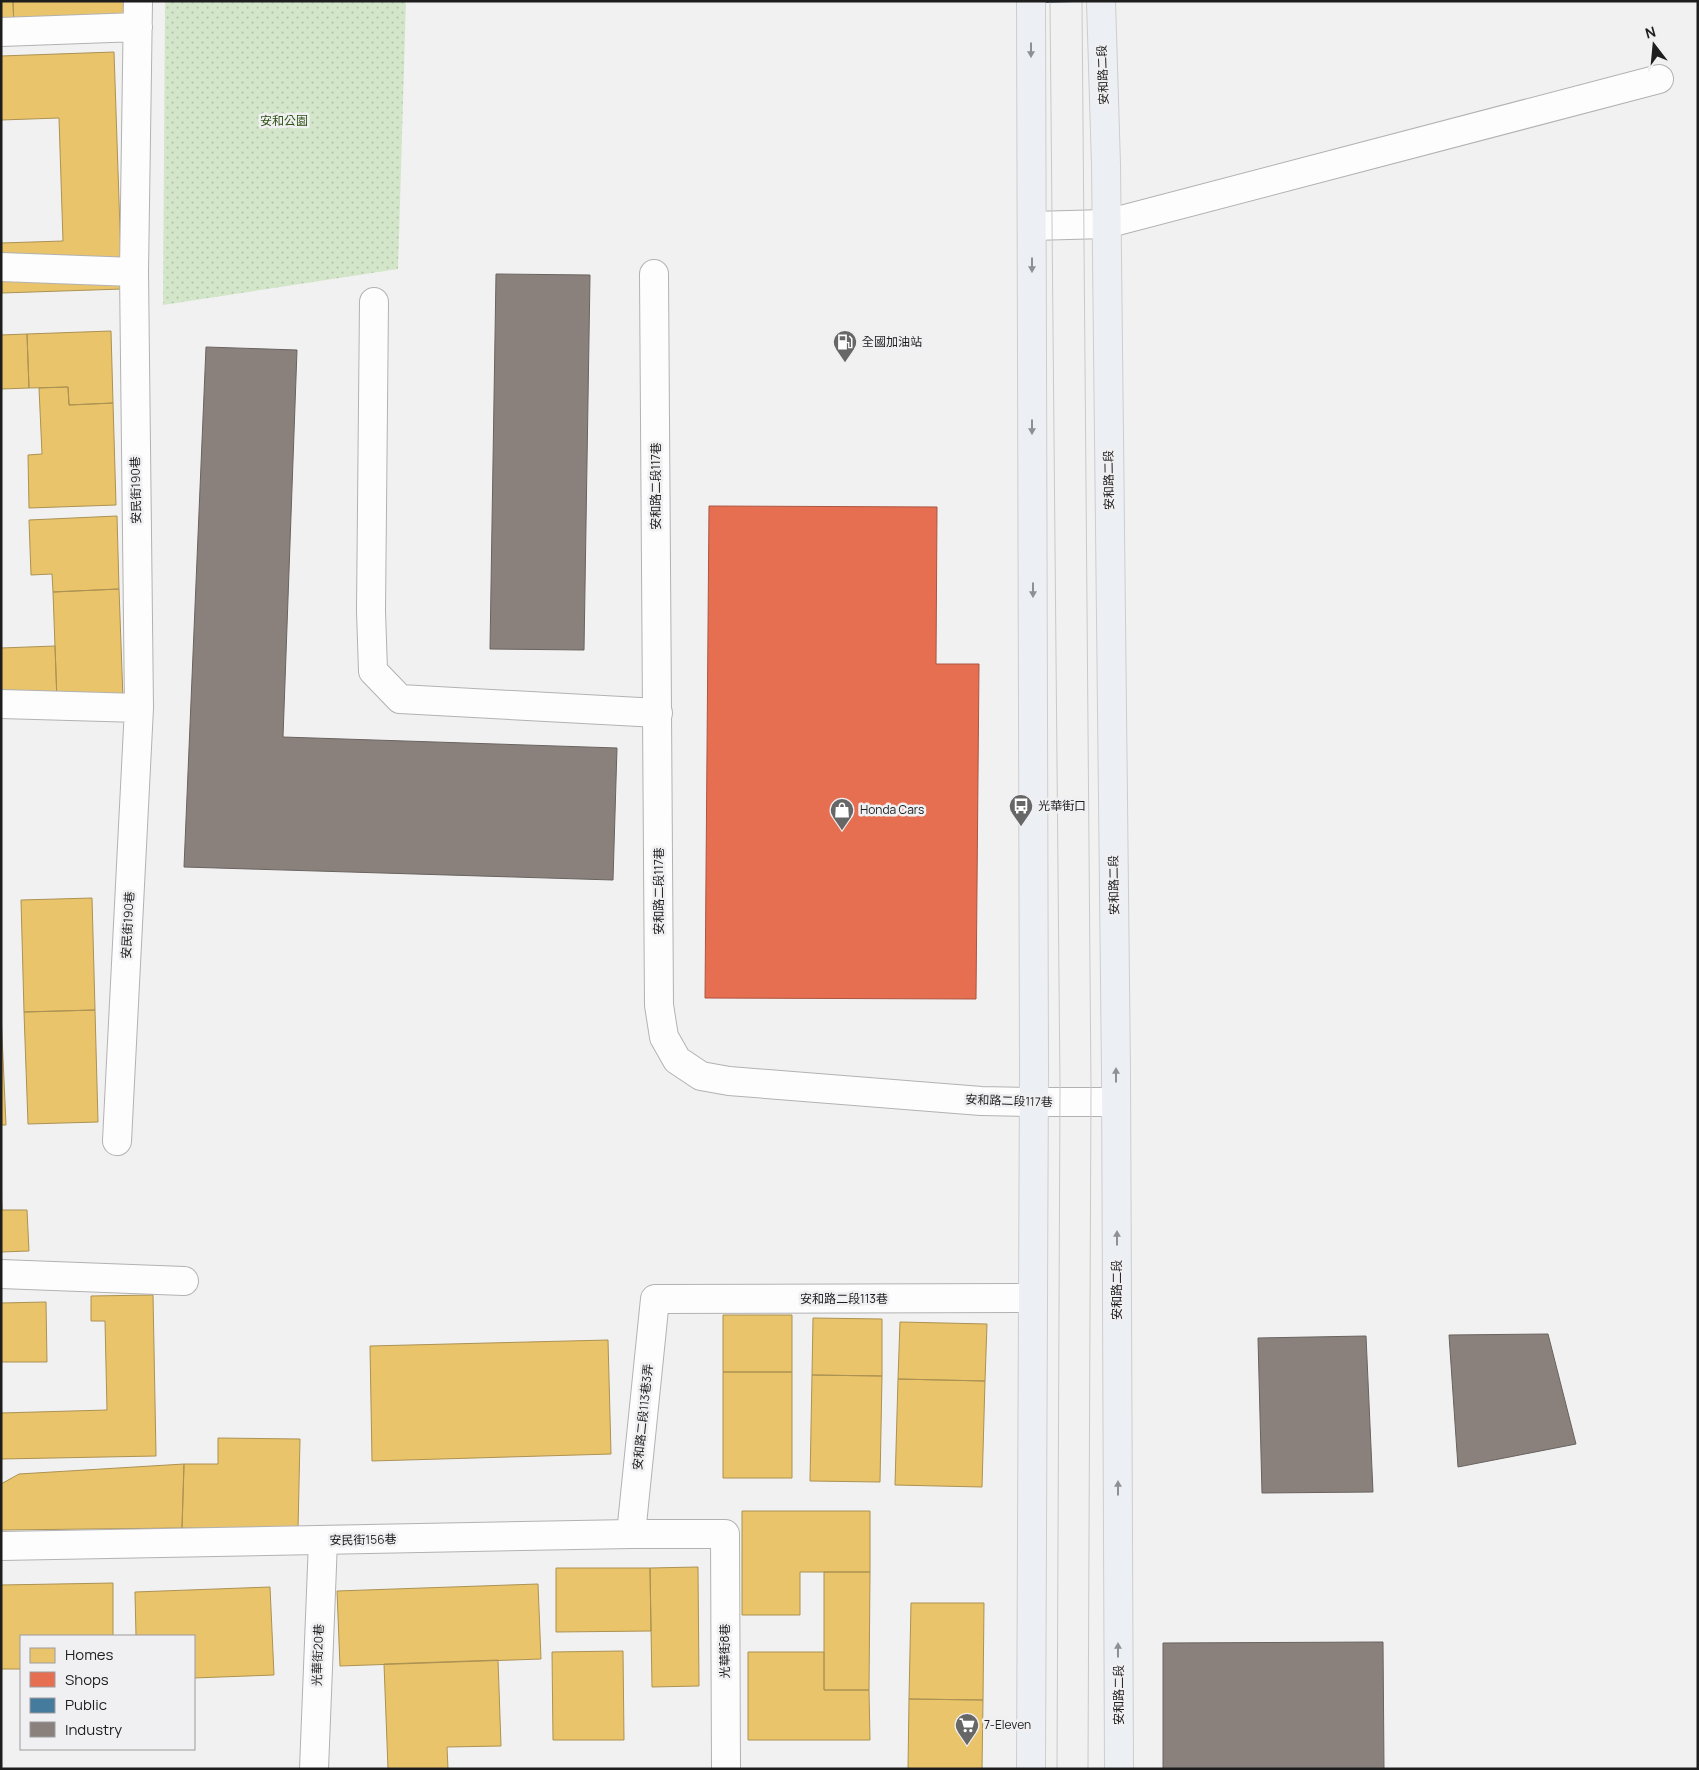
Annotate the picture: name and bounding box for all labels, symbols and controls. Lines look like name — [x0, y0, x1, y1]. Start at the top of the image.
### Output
north arrow — [1629, 20, 1679, 70]
text: N — [1643, 22, 1658, 43]
one-way arrow — [1027, 42, 1035, 58]
street label: 安和路二段 — [1093, 45, 1112, 105]
park label: 安和公園 — [260, 112, 308, 129]
one-way arrow — [1028, 257, 1036, 273]
fuel station icon: 全國加油站 — [832, 329, 858, 363]
place label: 全國加油站 — [862, 333, 922, 350]
one-way arrow — [1028, 420, 1036, 436]
street label: 安和路二段117巷 — [647, 442, 664, 530]
street label: 安和路二段 — [1099, 450, 1118, 510]
street label: 安民街190巷 — [126, 456, 145, 524]
one-way arrow — [1029, 582, 1037, 598]
bus stop icon: 光華街口 — [1008, 793, 1034, 827]
shop icon: Honda Cars — [829, 797, 855, 831]
place label: 光華街口 — [1038, 797, 1086, 814]
place label: Honda Cars — [860, 801, 924, 818]
street label: 安和路二段117巷 — [650, 847, 667, 935]
street label: 安和路二段 — [1104, 855, 1123, 915]
street label: 安民街190巷 — [117, 891, 138, 959]
one-way arrow — [1112, 1067, 1120, 1083]
street label: 安和路二段117巷 — [965, 1090, 1053, 1111]
one-way arrow — [1113, 1229, 1121, 1245]
street label: 安和路二段 — [1108, 1260, 1125, 1320]
street label: 安和路二段113巷 — [800, 1290, 888, 1307]
street label: 安和路二段113巷3弄 — [628, 1363, 657, 1471]
one-way arrow — [1114, 1479, 1122, 1495]
street label: 安民街156巷 — [329, 1530, 397, 1549]
street label: 光華街20巷 — [308, 1624, 327, 1686]
street label: 光華街8巷 — [716, 1624, 733, 1678]
legend — [20, 1635, 195, 1750]
one-way arrow — [1114, 1642, 1122, 1658]
text: Homes — [65, 1644, 114, 1665]
street label: 安和路二段 — [1110, 1665, 1127, 1725]
text: Shops — [65, 1669, 109, 1690]
text: Public — [65, 1694, 107, 1715]
supermarket icon: 7-Eleven — [954, 1712, 980, 1746]
place label: 7-Eleven — [984, 1716, 1031, 1733]
text: Industry — [65, 1719, 122, 1740]

